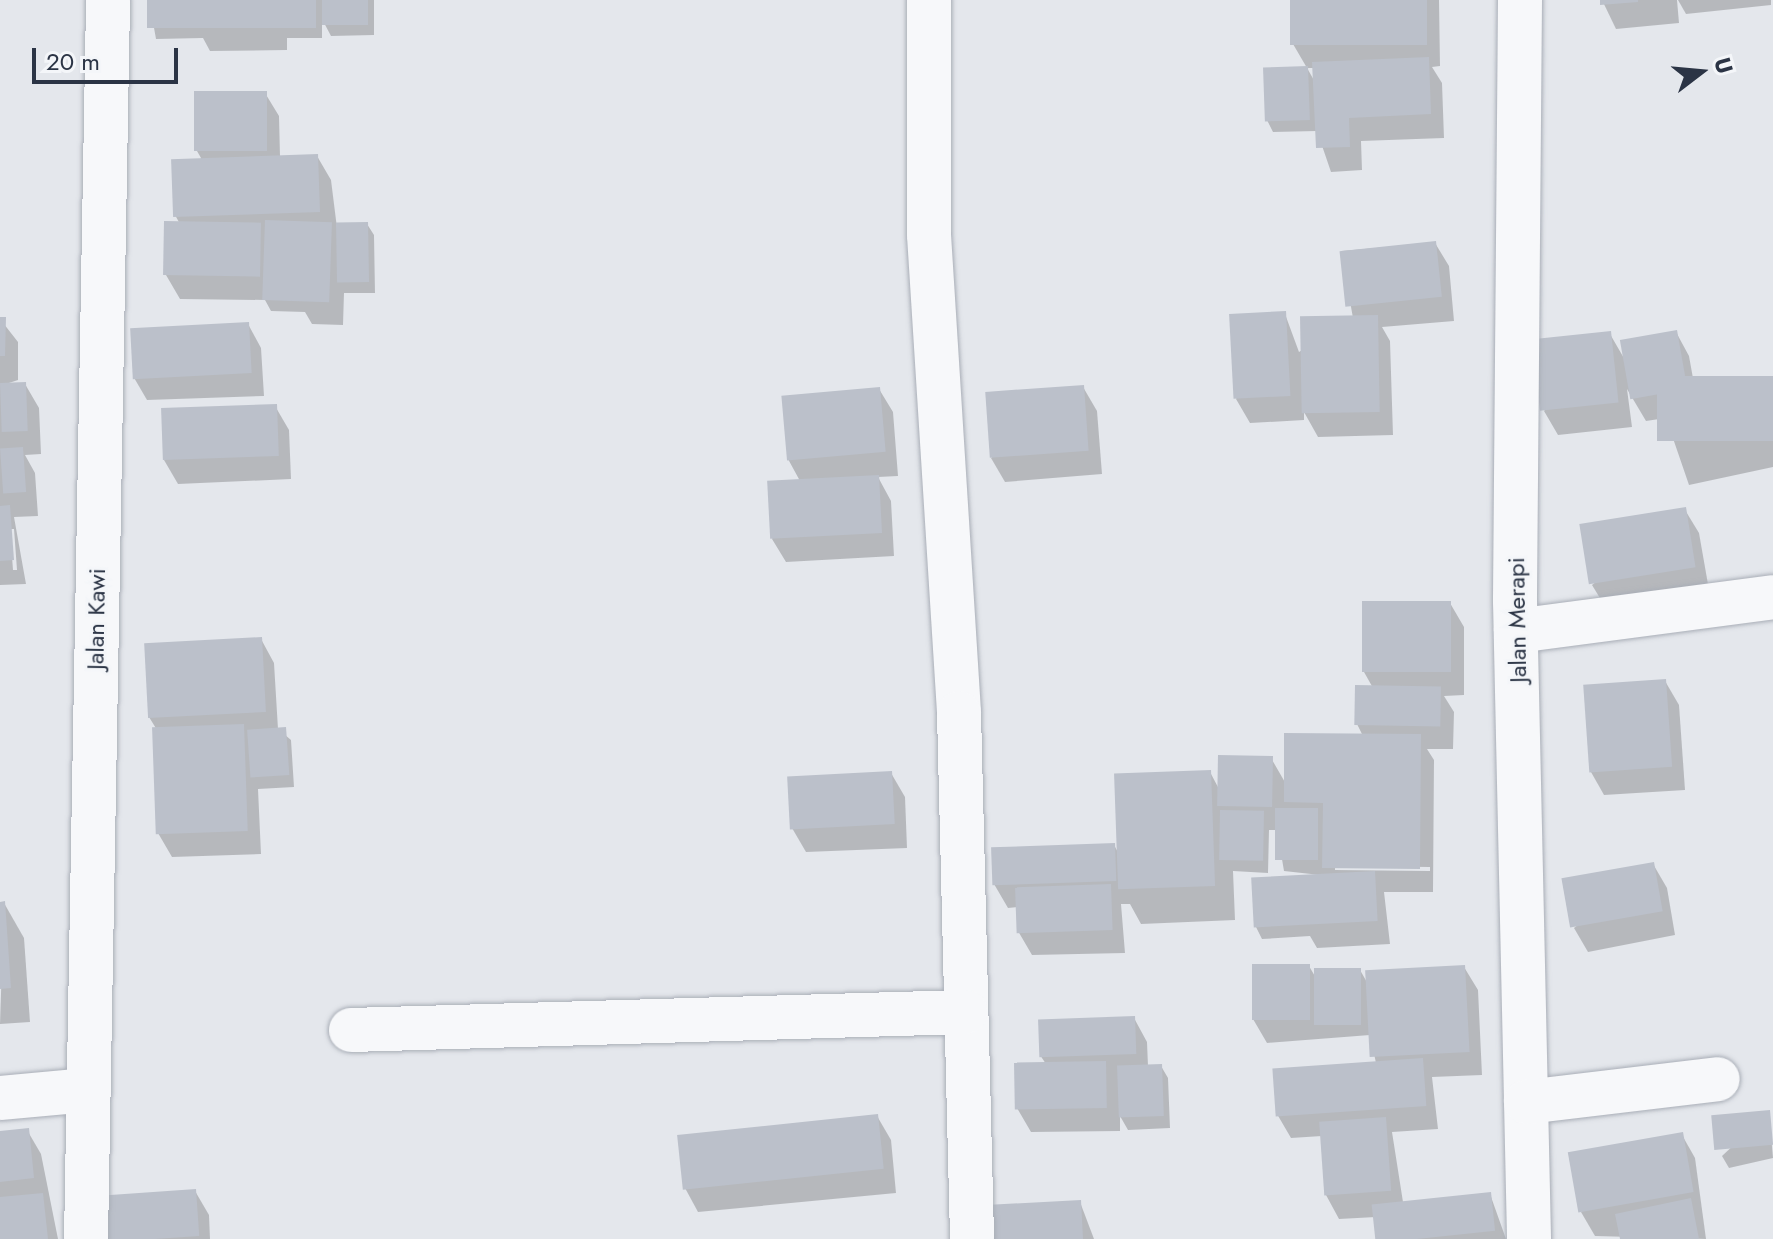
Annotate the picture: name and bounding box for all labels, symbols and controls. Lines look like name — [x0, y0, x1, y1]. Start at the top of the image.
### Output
scale bar — [36, 32, 182, 82]
north arrow — [1661, 32, 1741, 112]
text: 20 m — [46, 44, 100, 79]
text: U — [1707, 54, 1742, 77]
street label: Jalan Merapi — [1502, 557, 1532, 683]
street label: Jalan Kawi — [81, 568, 111, 670]

